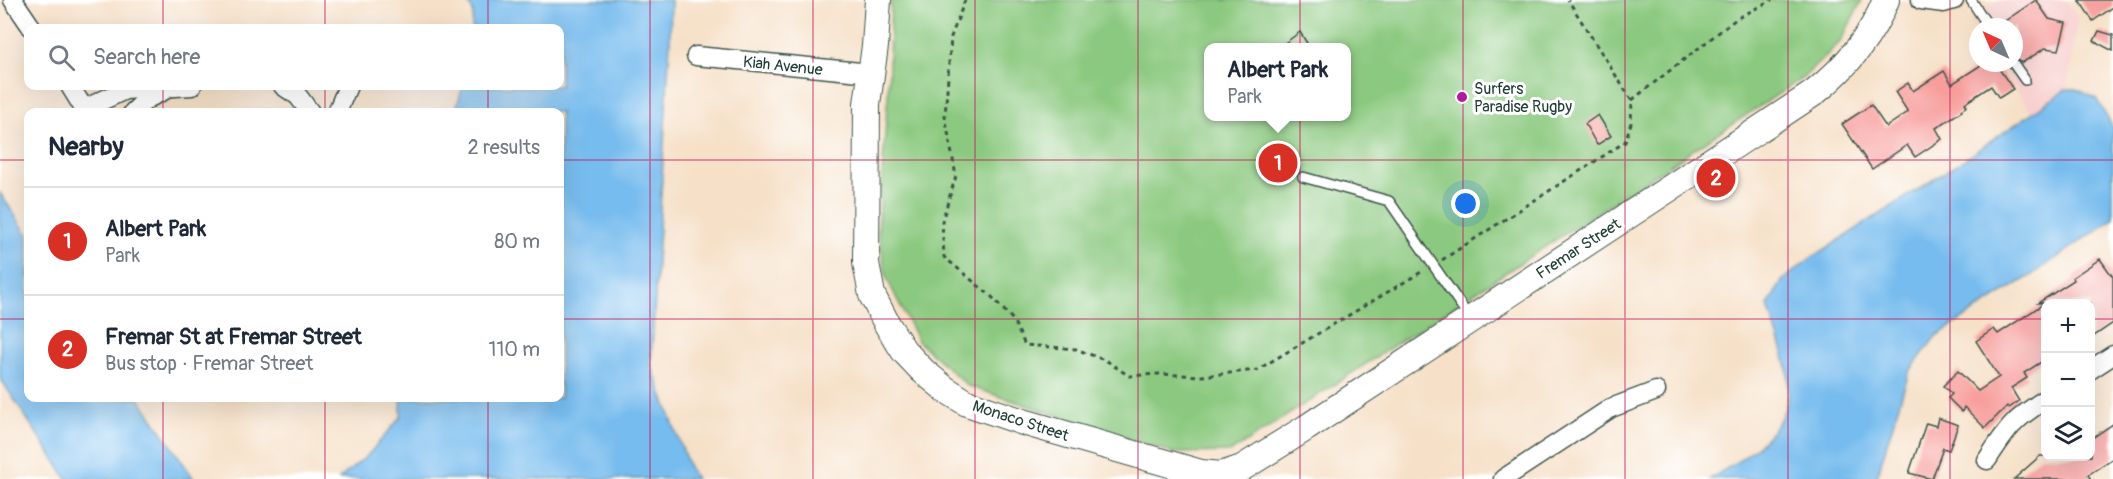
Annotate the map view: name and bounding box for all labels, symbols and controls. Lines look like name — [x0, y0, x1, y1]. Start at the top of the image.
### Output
north arrow — [1969, 18, 2023, 72]
search box — [24, 24, 564, 90]
icon: search — [45, 41, 78, 74]
text: Search here — [93, 43, 200, 71]
popup — [1204, 43, 1351, 121]
street label: Kiah Avenue — [742, 52, 824, 80]
text: Albert Park — [1227, 56, 1328, 84]
place label: Surfers Paradise Rugby — [1474, 79, 1572, 117]
text: Park — [1227, 84, 1262, 109]
marker: Surfers Paradise Rugby — [1455, 90, 1469, 104]
text: Nearby — [48, 131, 124, 163]
text: 2 results — [468, 135, 540, 160]
pin: 1 — [1258, 140, 1298, 186]
pin: 2 — [1696, 156, 1736, 201]
your location — [1451, 189, 1480, 218]
street label: Fremar Street — [1532, 214, 1625, 284]
text: Albert Park — [105, 215, 206, 243]
text: 1 — [64, 229, 71, 254]
text: 80 m — [494, 229, 540, 254]
text: Park — [105, 243, 140, 268]
map controls — [2041, 299, 2095, 461]
button: + — [2041, 299, 2095, 353]
text: Fremar St at Fremar Street — [105, 323, 362, 351]
text: 2 — [62, 337, 73, 362]
text: 110 m — [489, 337, 540, 362]
text: Bus stop · Fremar Street — [105, 351, 313, 376]
button: − — [2041, 353, 2095, 407]
street label: Monaco Street — [970, 396, 1072, 446]
button: layers — [2041, 407, 2095, 461]

